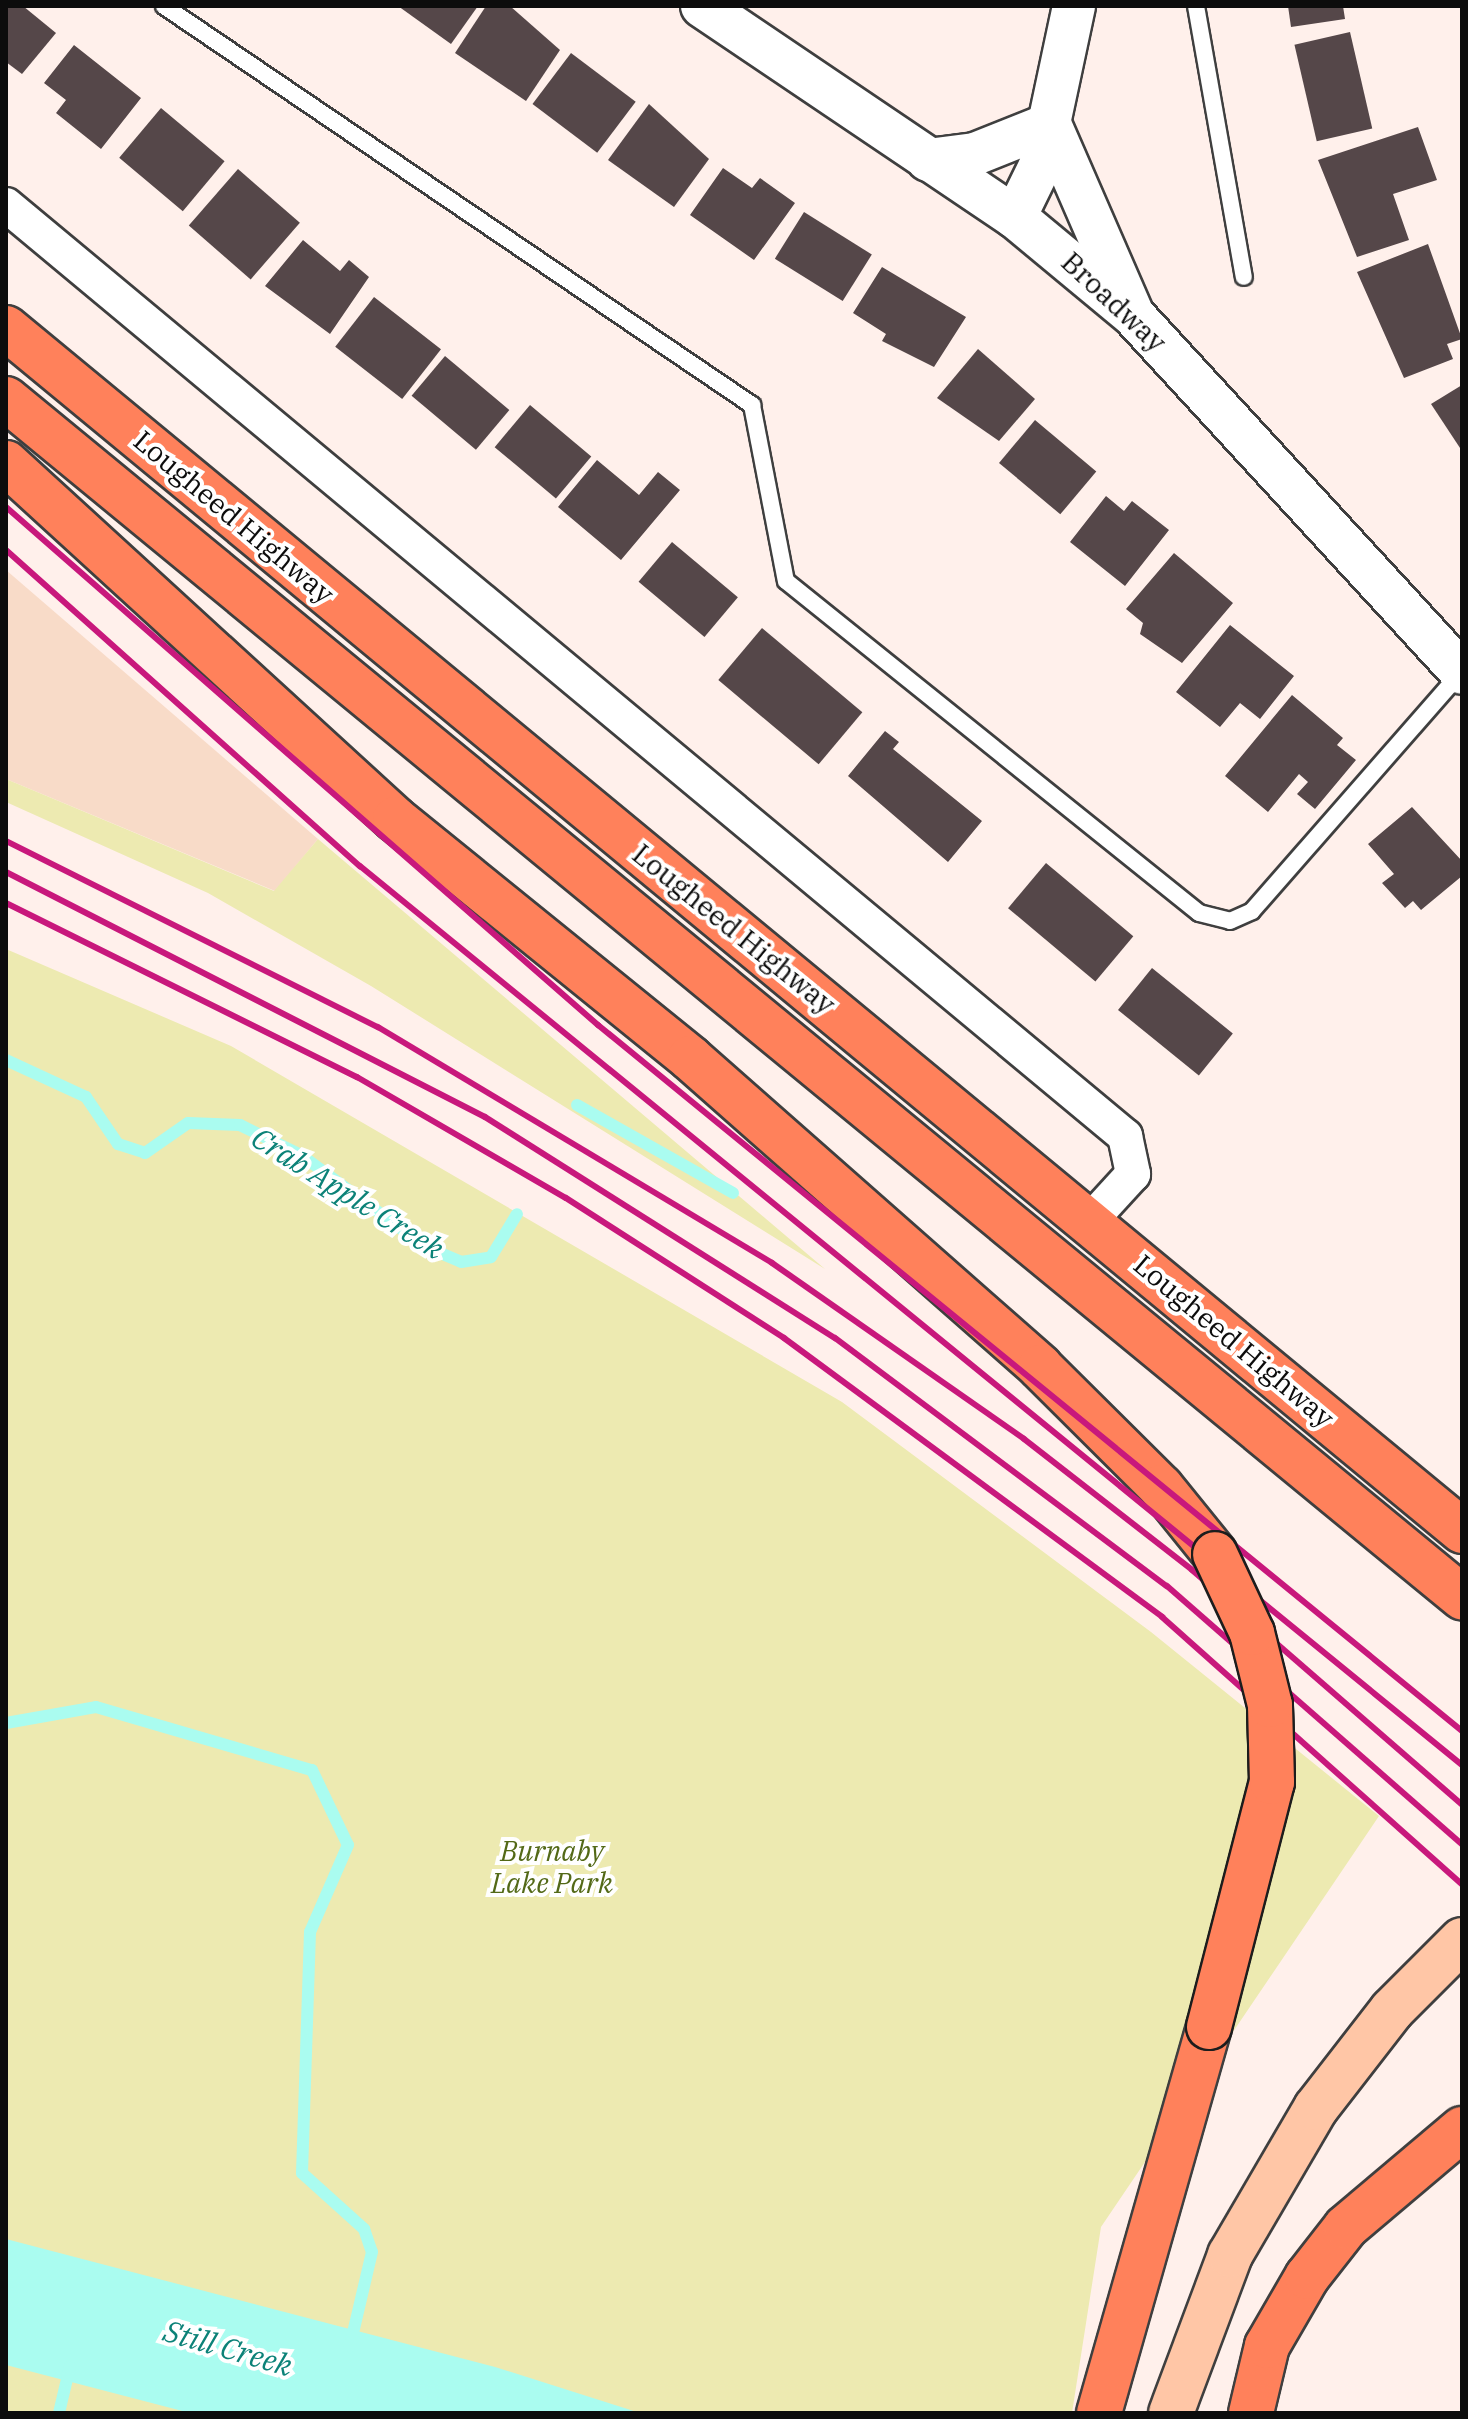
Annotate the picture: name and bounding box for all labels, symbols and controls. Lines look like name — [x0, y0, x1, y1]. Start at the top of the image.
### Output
street label: Broadway — [1055, 245, 1173, 359]
street label: Lougheed Highway — [127, 423, 341, 611]
street label: Lougheed Highway — [626, 837, 842, 1021]
water label: Crab Apple Creek — [245, 1119, 451, 1267]
street label: Lougheed Highway — [1127, 1247, 1341, 1435]
park label: Burnaby Lake Park — [491, 1834, 613, 1900]
water label: Still Creek — [159, 2312, 297, 2384]

